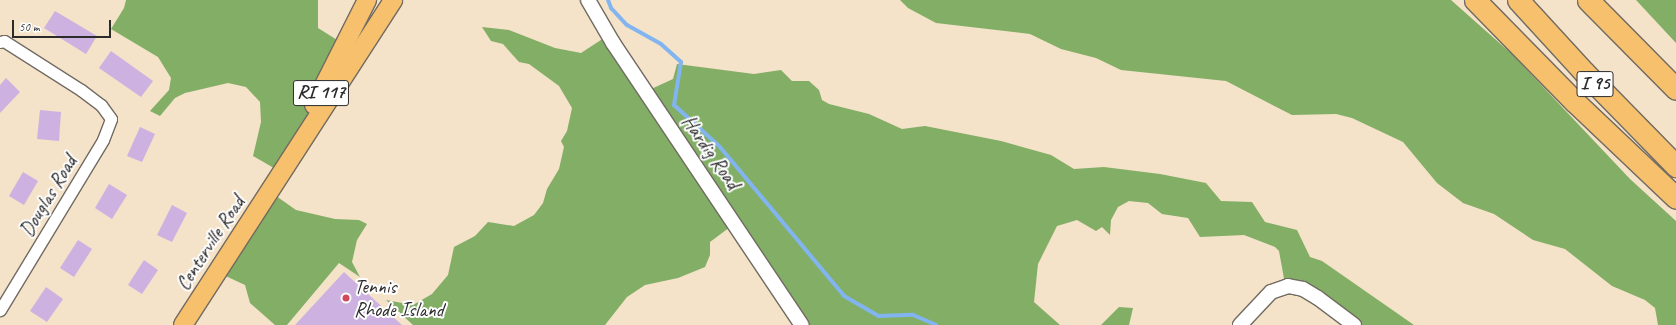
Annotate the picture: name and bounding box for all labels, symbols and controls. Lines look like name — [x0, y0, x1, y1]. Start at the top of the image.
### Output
scale bar — [14, 12, 113, 38]
text: 50 m — [19, 19, 39, 35]
road number: I 95 — [1576, 67, 1614, 101]
road number: RI 117 — [292, 76, 350, 110]
street label: Hardig Road — [677, 111, 745, 193]
street label: Douglas Road — [15, 151, 81, 241]
street label: Centerville Road — [171, 192, 249, 294]
place label: Tennis Rhode Island — [354, 274, 444, 321]
marker: Tennis Rhode Island — [341, 293, 351, 303]

